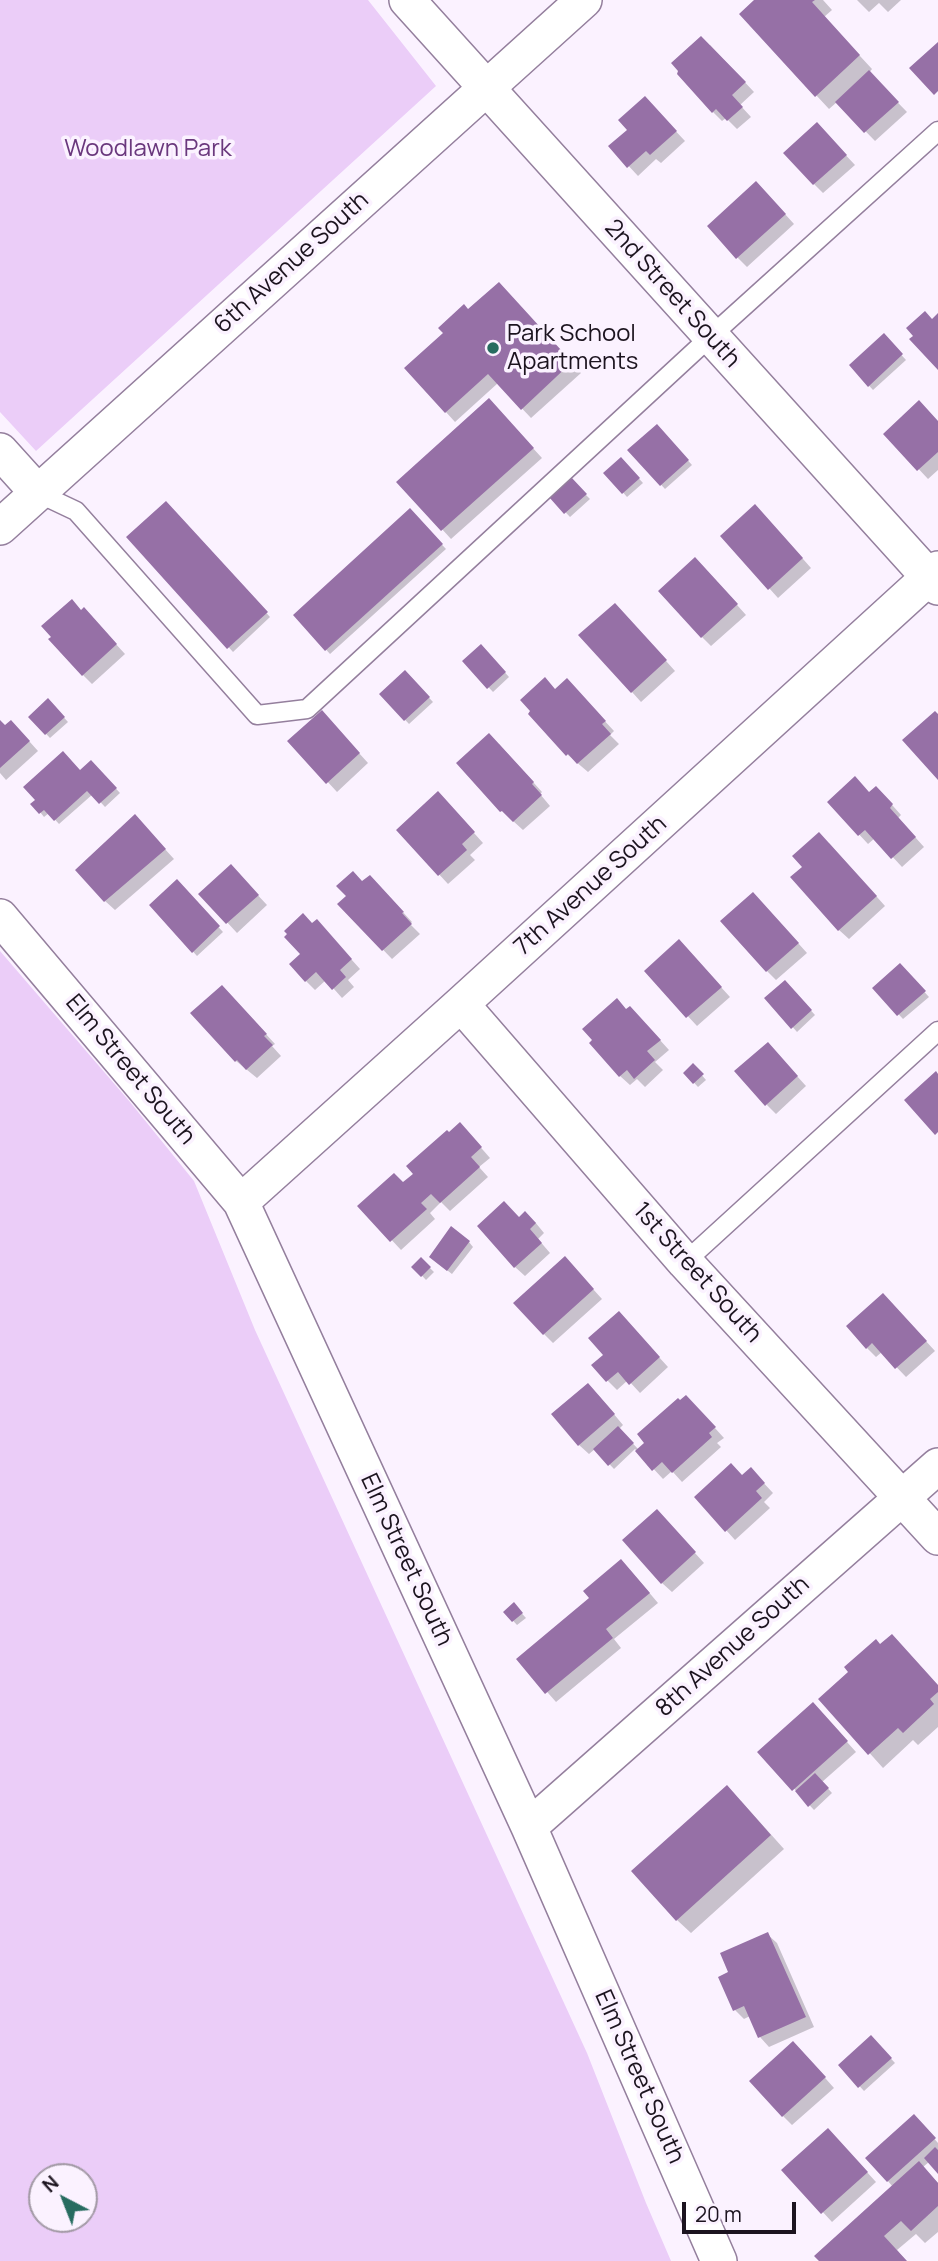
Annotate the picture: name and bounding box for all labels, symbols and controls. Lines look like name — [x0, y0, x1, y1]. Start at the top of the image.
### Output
park label: Woodlawn Park — [64, 135, 232, 163]
street label: 6th Avenue South — [209, 186, 375, 340]
street label: 2nd Street South — [598, 214, 746, 374]
place label: Park School Apartments — [507, 320, 638, 376]
marker: Park School Apartments — [485, 340, 501, 356]
street label: 7th Avenue South — [509, 810, 673, 962]
street label: Elm Street South — [59, 989, 201, 1151]
street label: 1st Street South — [626, 1197, 768, 1349]
street label: Elm Street South — [353, 1469, 459, 1651]
street label: 8th Avenue South — [650, 1570, 816, 1724]
street label: Elm Street South — [588, 1986, 690, 2168]
north arrow — [28, 2163, 98, 2233]
text: N — [37, 2170, 64, 2198]
scale bar — [686, 2188, 800, 2232]
text: 20 m — [695, 2200, 742, 2228]

